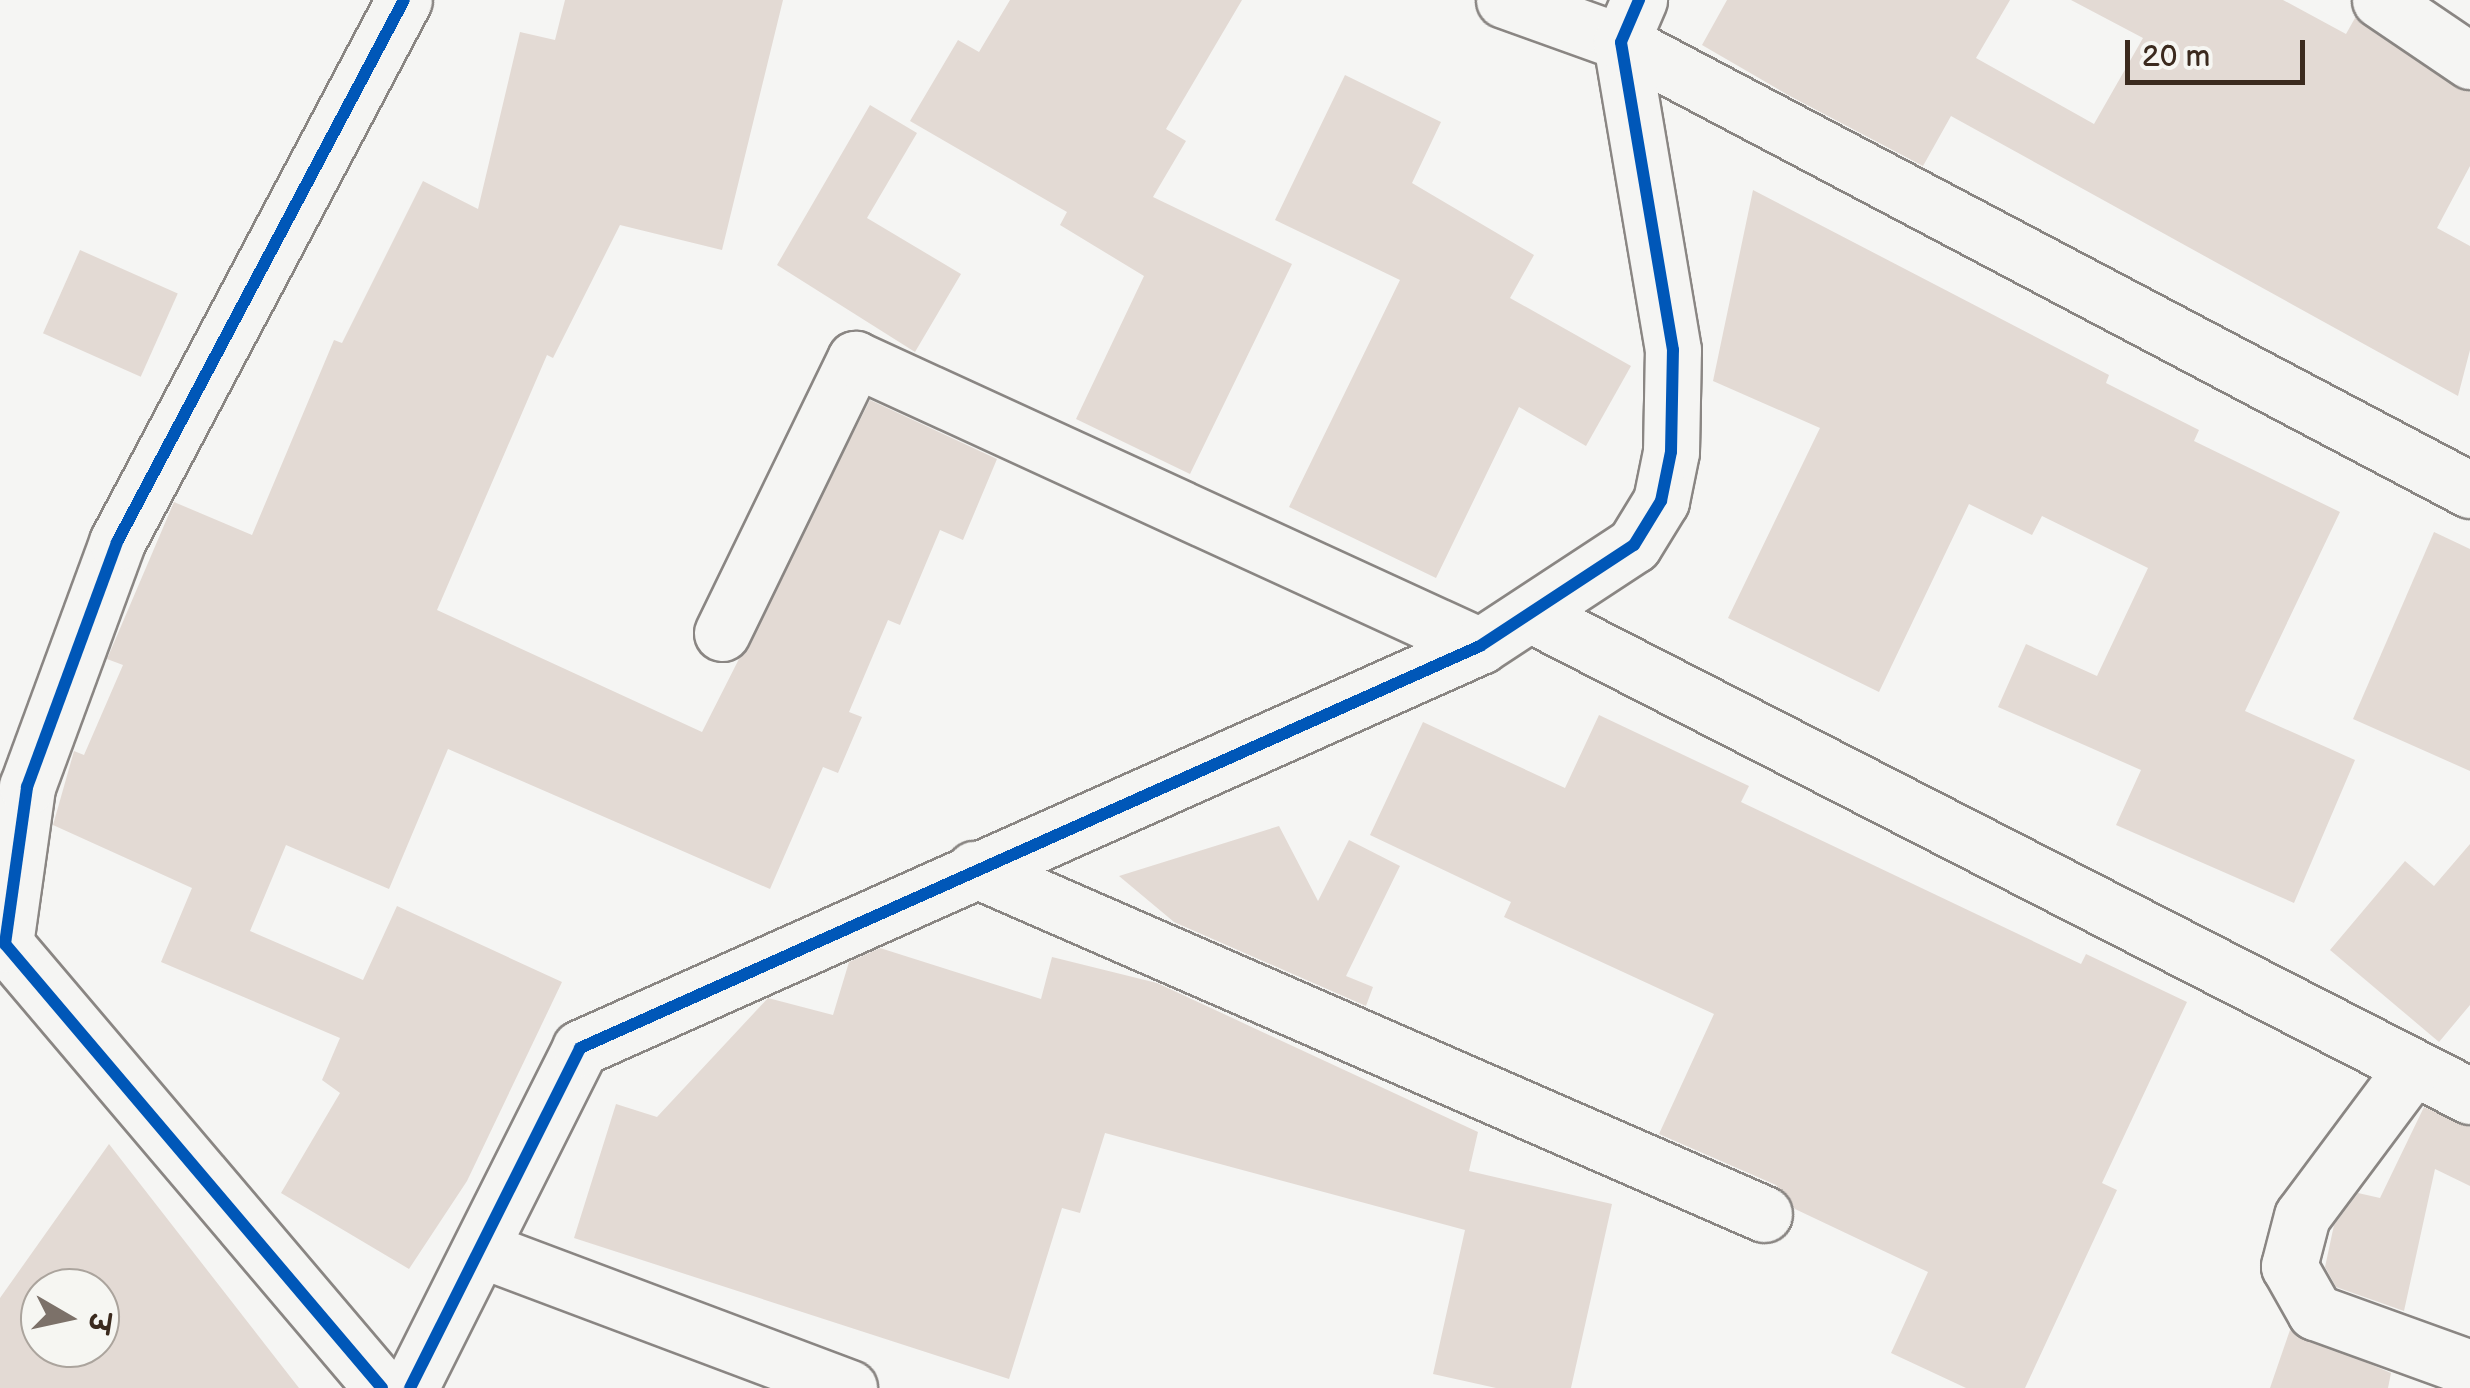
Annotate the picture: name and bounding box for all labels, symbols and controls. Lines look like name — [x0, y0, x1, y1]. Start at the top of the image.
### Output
scale bar — [2130, 20, 2310, 82]
text: 20 m — [2142, 39, 2210, 75]
north arrow — [20, 1268, 120, 1368]
text: उ — [80, 1311, 116, 1334]

